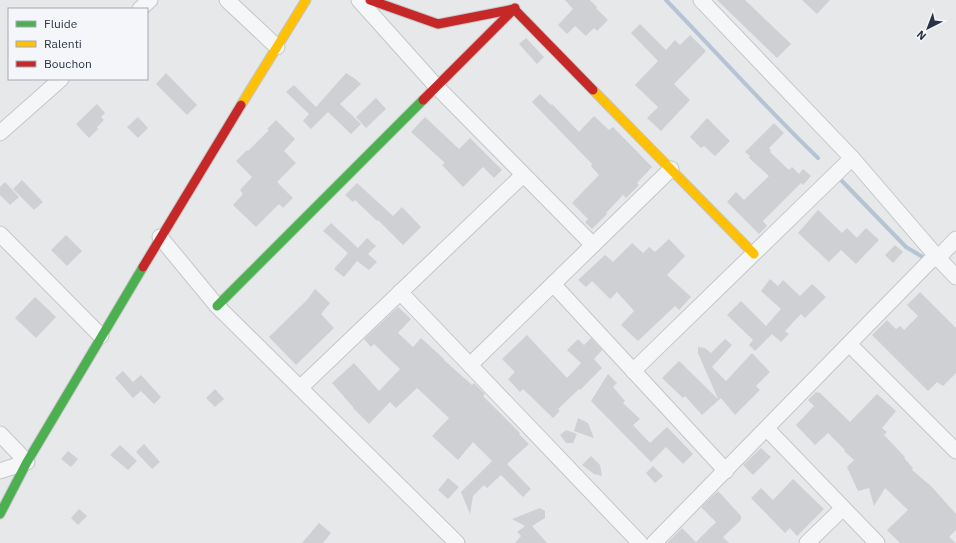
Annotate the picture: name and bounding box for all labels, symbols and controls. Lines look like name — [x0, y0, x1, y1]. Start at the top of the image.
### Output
legend — [8, 8, 148, 80]
north arrow — [908, 8, 948, 48]
text: Fluide — [44, 16, 78, 31]
text: N — [914, 28, 929, 43]
text: Ralenti — [44, 36, 82, 51]
text: Bouchon — [44, 56, 92, 71]

